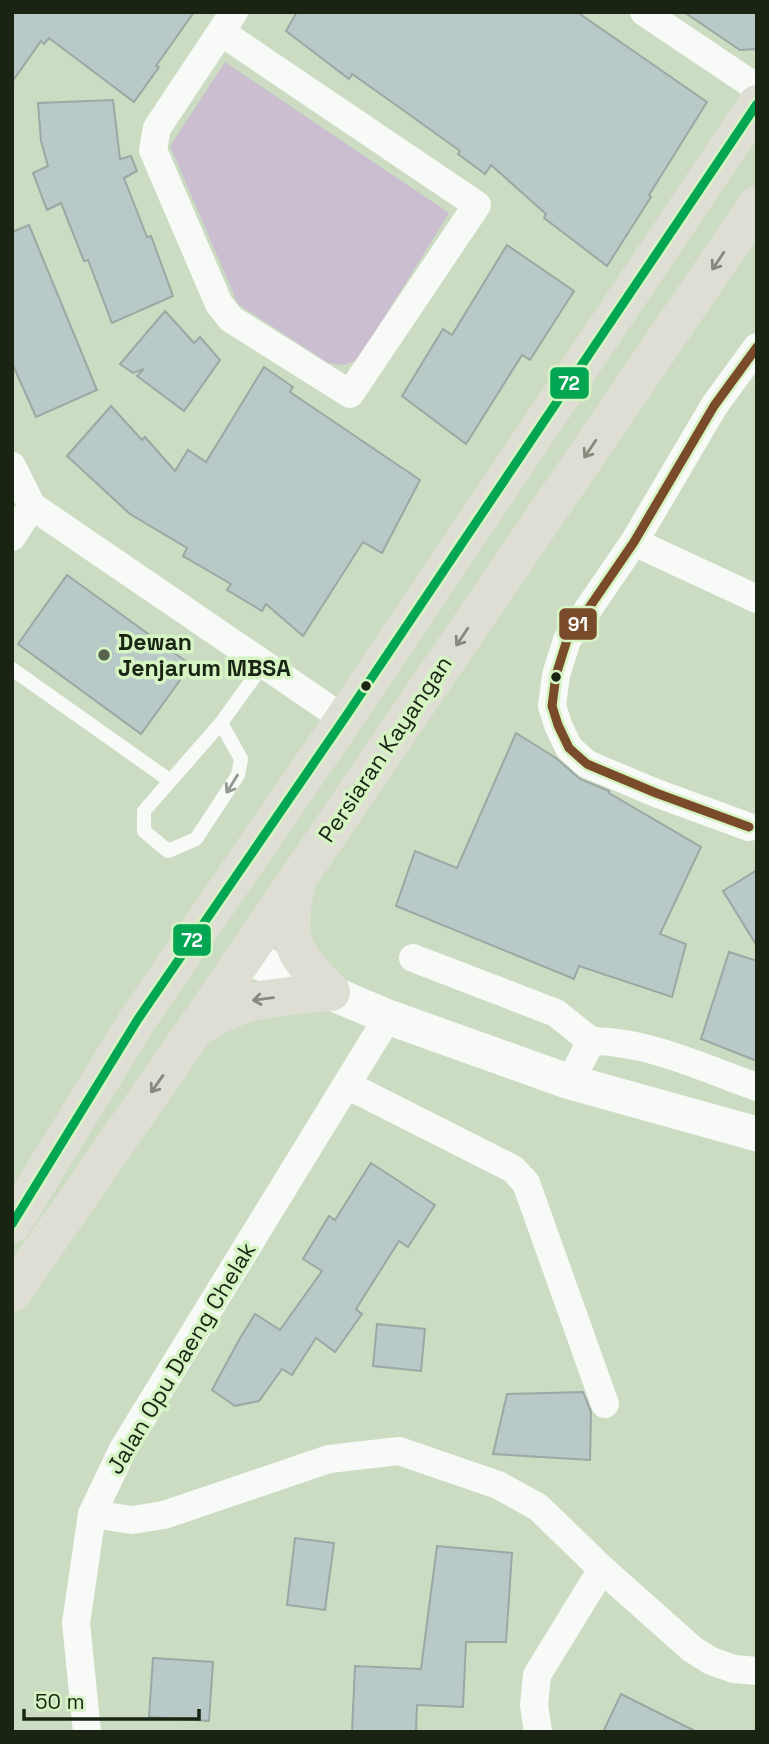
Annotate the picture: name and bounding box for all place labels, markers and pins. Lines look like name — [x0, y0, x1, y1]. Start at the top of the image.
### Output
place label: Dewan Jenjarum MBSA — [118, 627, 291, 683]
marker: Dewan Jenjarum MBSA — [96, 647, 112, 663]
unlabelled marker — [549, 670, 563, 684]
unlabelled marker — [359, 679, 373, 693]

